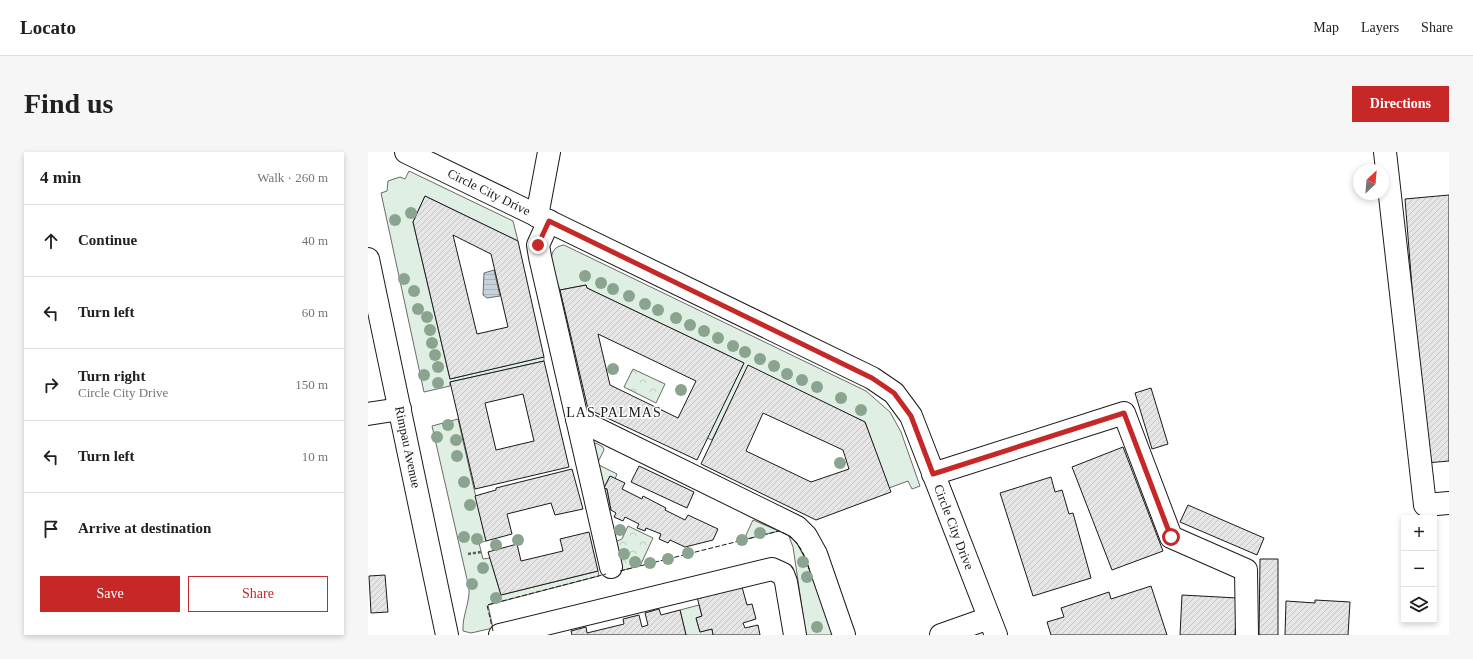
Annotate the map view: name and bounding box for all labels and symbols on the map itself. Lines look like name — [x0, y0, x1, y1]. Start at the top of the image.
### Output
north arrow — [1353, 164, 1389, 200]
street label: Circle City Drive — [445, 165, 533, 219]
route end — [529, 236, 547, 254]
street label: Rimpau Avenue — [392, 405, 424, 489]
district label: LAS PALMAS — [566, 405, 662, 420]
street label: Circle City Drive — [931, 482, 977, 572]
route start — [1162, 528, 1180, 546]

